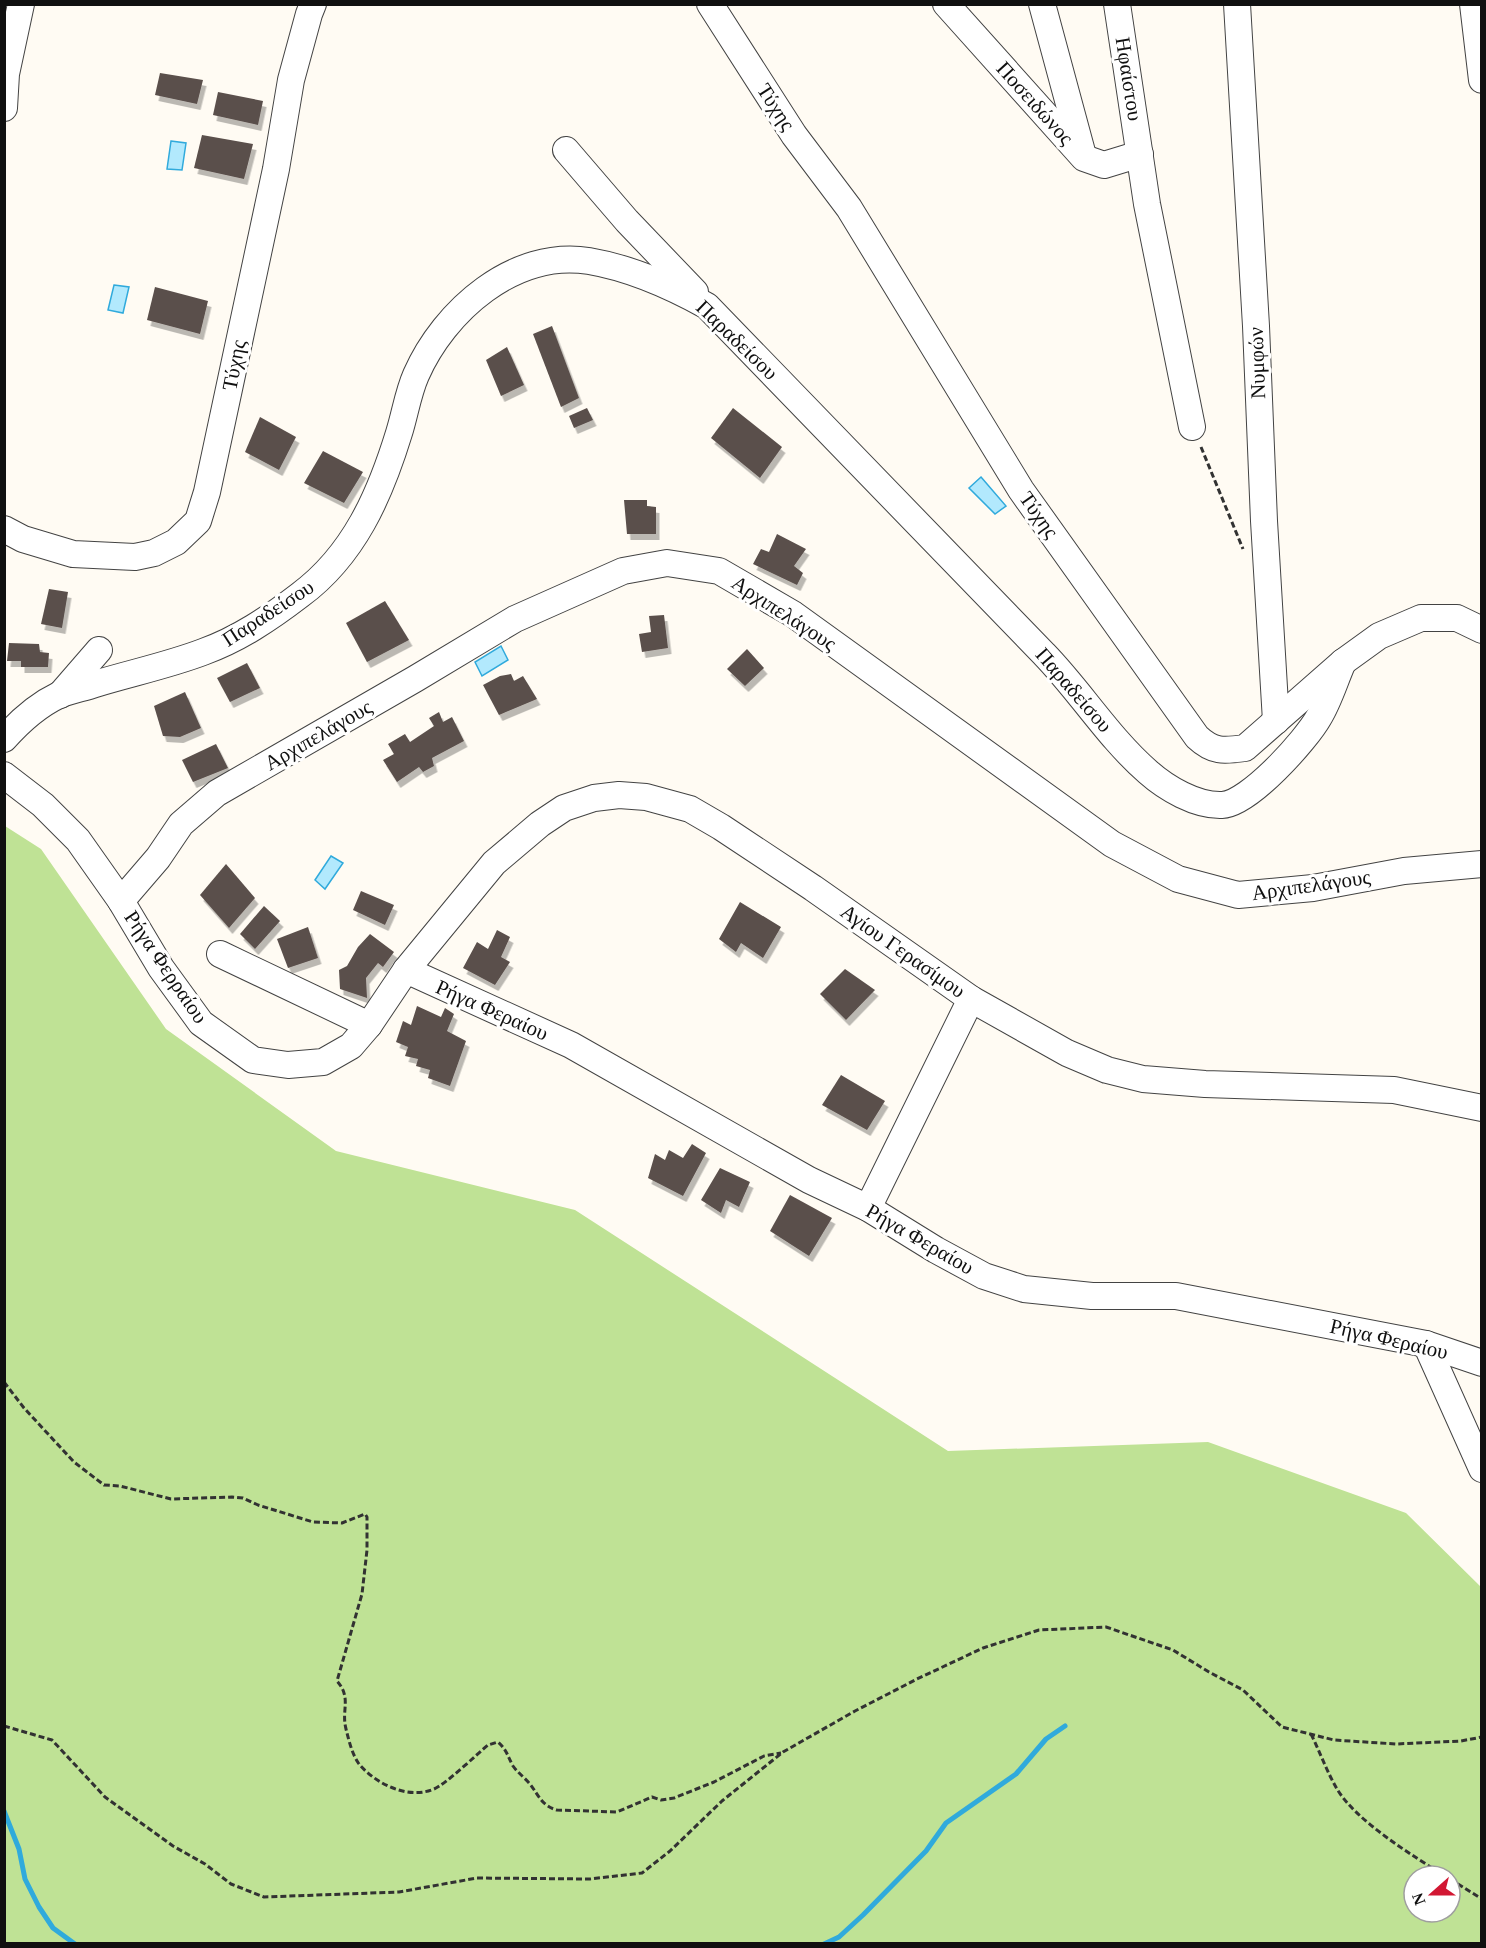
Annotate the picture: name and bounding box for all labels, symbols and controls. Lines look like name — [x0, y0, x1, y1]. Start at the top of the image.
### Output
street label: Ηφαίστου — [1111, 35, 1147, 123]
street label: Ποσειδώνος — [991, 57, 1079, 150]
street label: Τύχης — [752, 79, 800, 136]
street label: Παραδείσου — [691, 295, 783, 385]
street label: Νυμφών — [1244, 326, 1270, 400]
street label: Τύχης — [217, 337, 251, 392]
street label: Τύχης — [1015, 487, 1064, 543]
street label: Αρχιπελάγους — [727, 570, 841, 656]
street label: Παραδείσου — [218, 575, 318, 651]
street label: Παραδείσου — [1031, 643, 1117, 737]
street label: Αρχιπελάγους — [260, 694, 376, 775]
street label: Αρχιπελάγους — [1250, 865, 1373, 905]
street label: Αγίου Γερασίμου — [836, 899, 970, 1003]
street label: Ρήγα Φερραίου — [119, 906, 213, 1028]
street label: Ρήγα Φεραίου — [432, 975, 552, 1045]
street label: Ρήγα Φεραίου — [862, 1199, 978, 1279]
street label: Ρήγα Φεραίου — [1328, 1314, 1450, 1364]
north arrow — [1402, 1864, 1462, 1924]
text: N — [1408, 1890, 1428, 1908]

